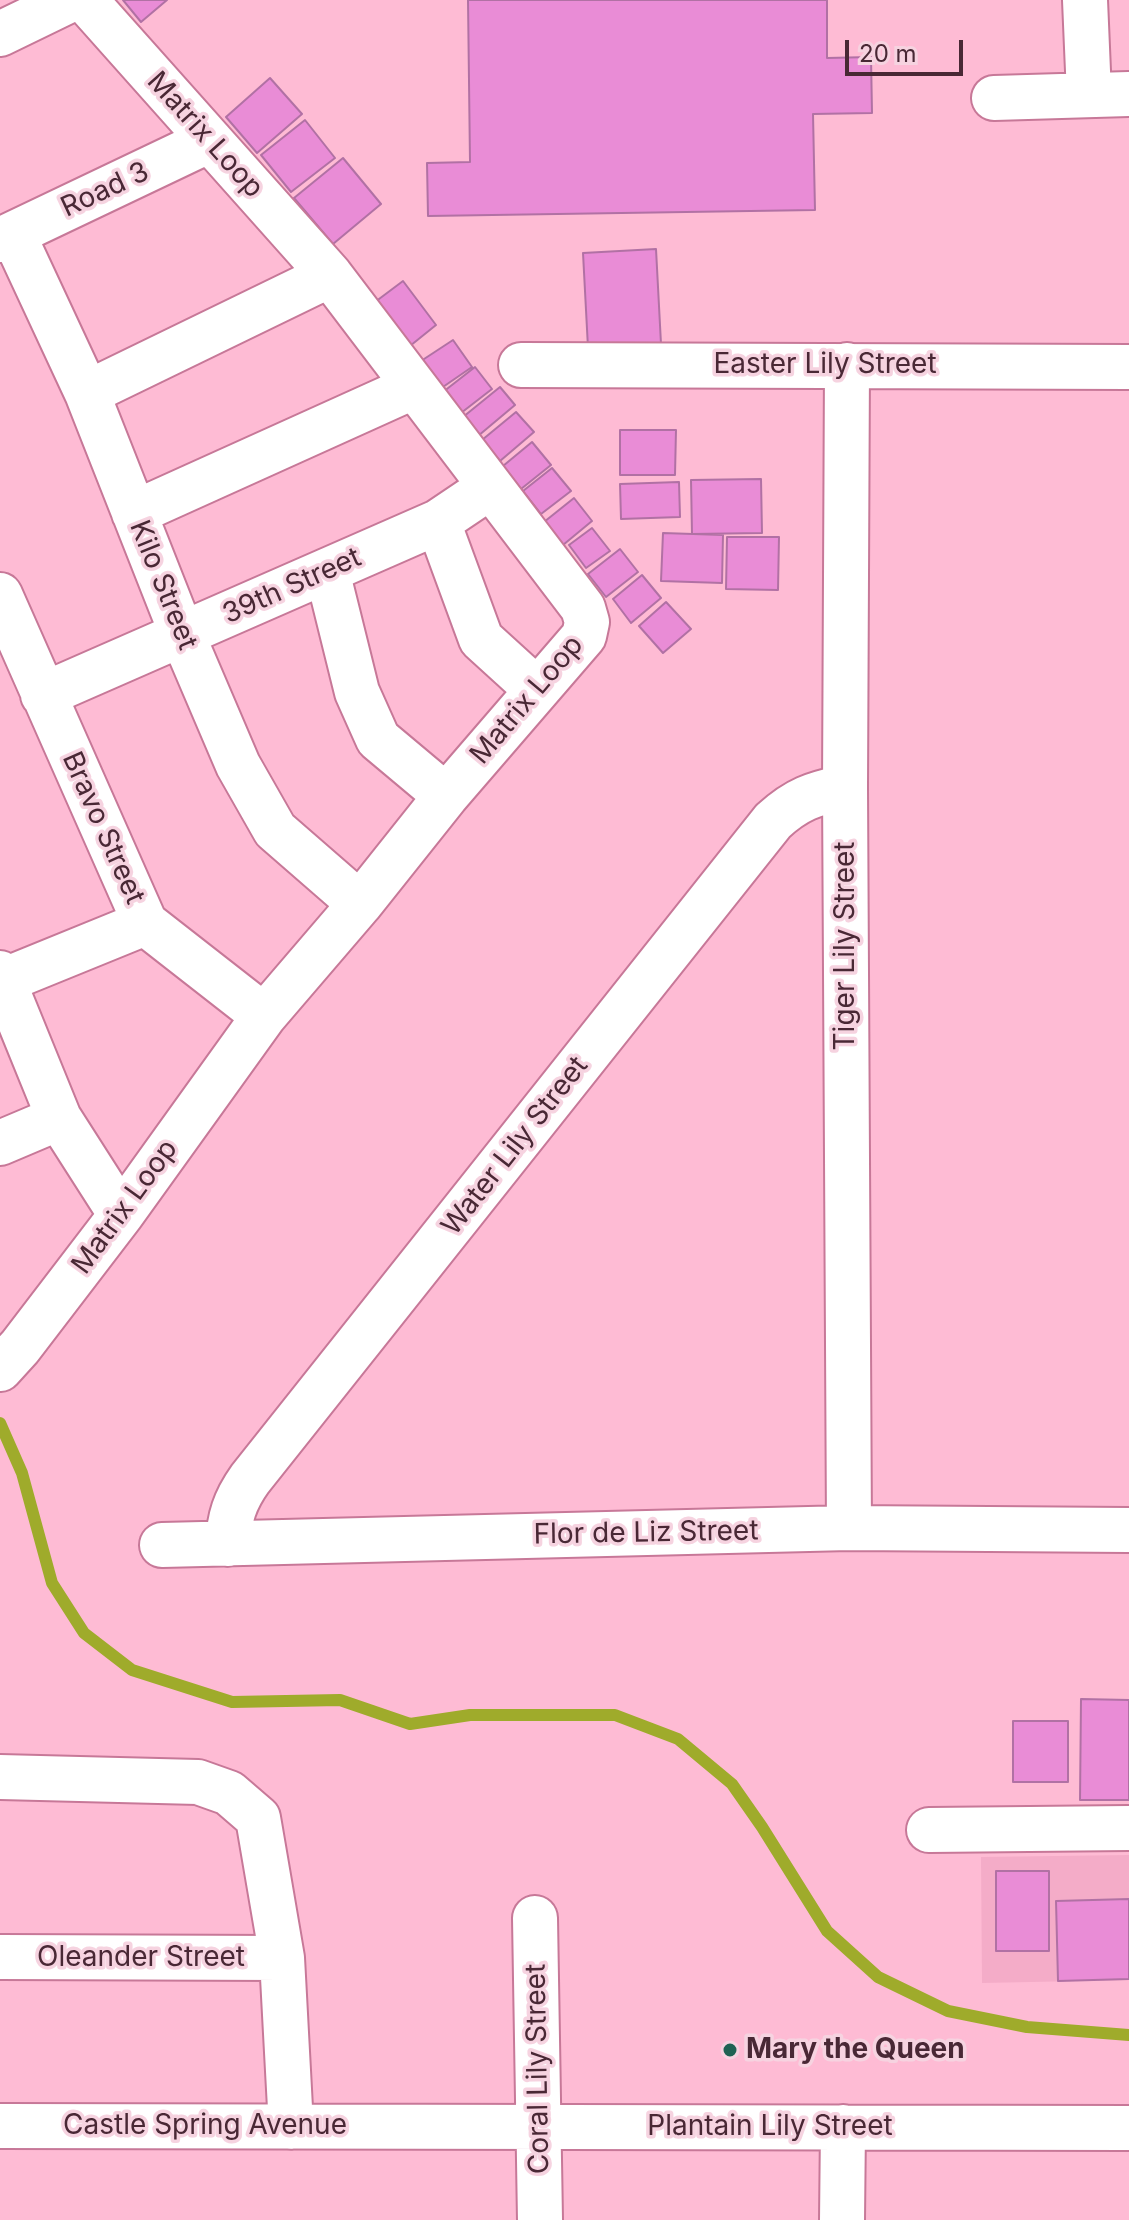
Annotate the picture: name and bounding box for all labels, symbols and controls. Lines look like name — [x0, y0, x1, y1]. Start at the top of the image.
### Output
scale bar — [849, 24, 967, 74]
text: 20 m — [859, 39, 917, 68]
street label: Matrix Loop — [140, 65, 270, 205]
street label: Road 3 — [56, 155, 154, 225]
street label: Easter Lily Street — [713, 348, 937, 382]
street label: Kilo Street — [122, 515, 204, 655]
street label: 39th Street — [218, 541, 366, 631]
street label: Matrix Loop — [463, 629, 591, 771]
street label: Bravo Street — [54, 747, 152, 909]
street label: Tiger Lily Street — [829, 842, 863, 1050]
street label: Water Lily Street — [435, 1050, 595, 1242]
street label: Matrix Loop — [65, 1133, 185, 1281]
street label: Flor de Liz Street — [533, 1514, 759, 1552]
street label: Oleander Street — [37, 1941, 245, 1975]
street label: Coral Lily Street — [519, 1964, 557, 2174]
place label: Mary the Queen — [746, 2033, 965, 2067]
marker: Mary the Queen — [721, 2041, 739, 2059]
street label: Castle Spring Avenue — [63, 2109, 347, 2143]
street label: Plantain Lily Street — [647, 2110, 893, 2144]

